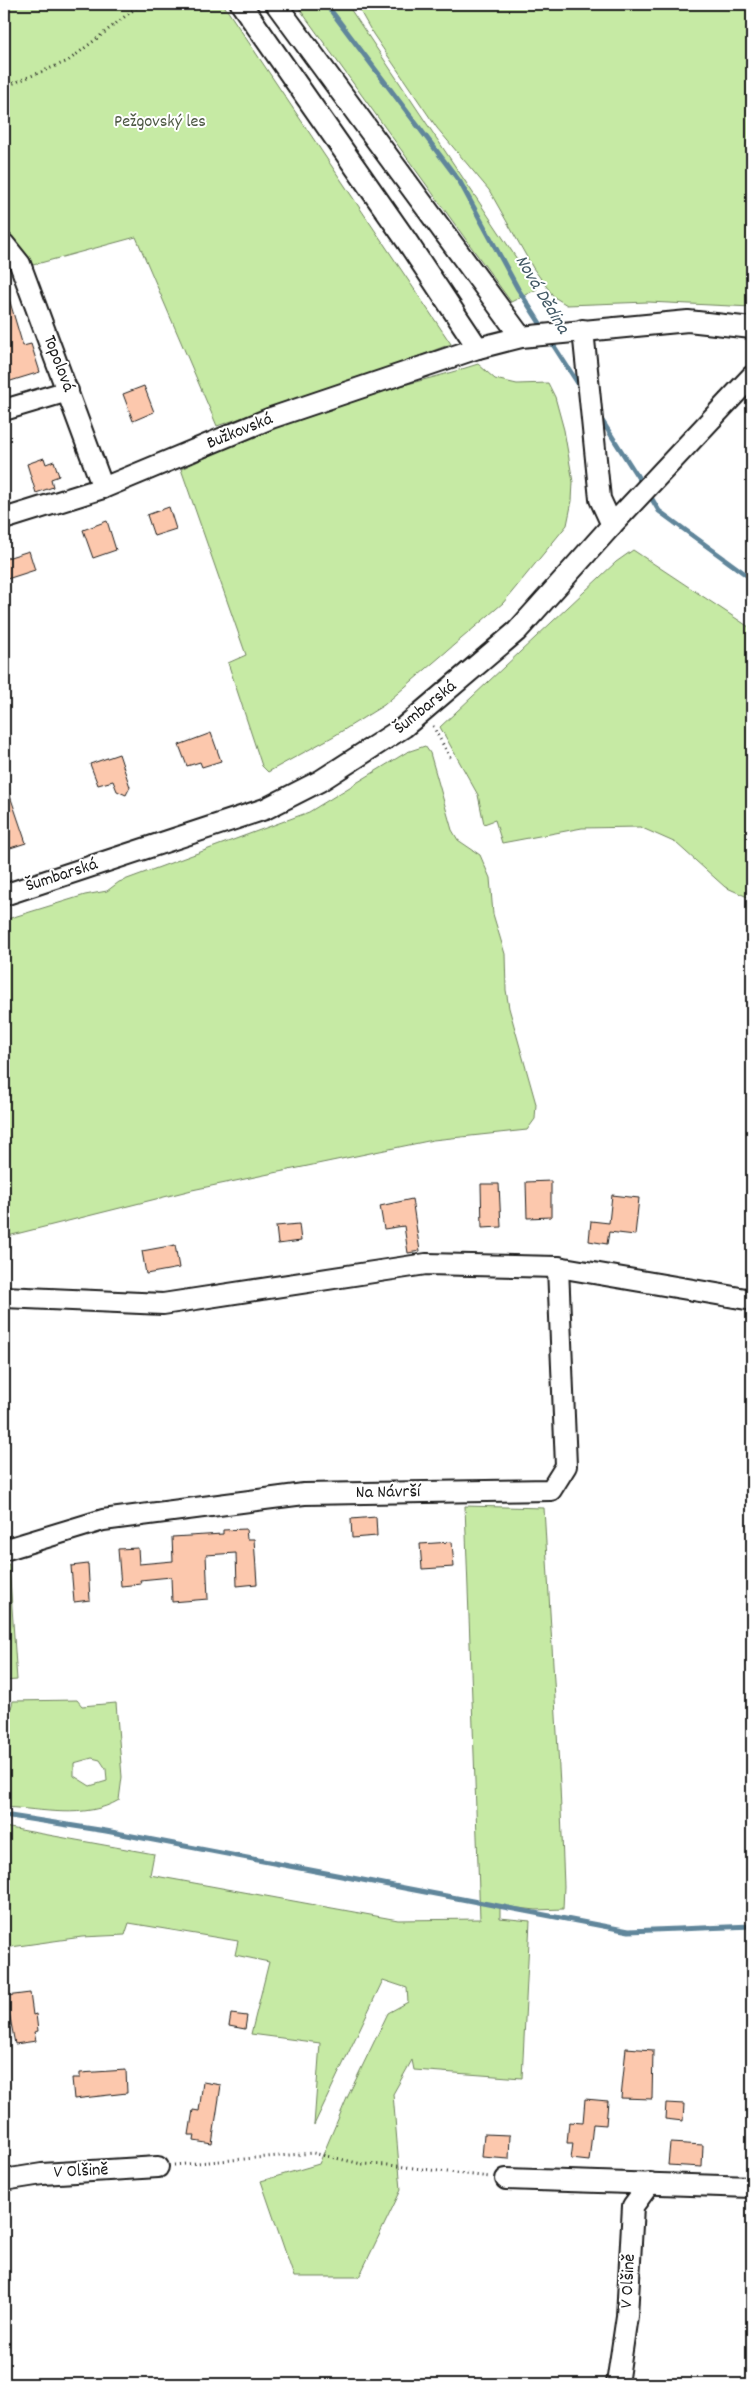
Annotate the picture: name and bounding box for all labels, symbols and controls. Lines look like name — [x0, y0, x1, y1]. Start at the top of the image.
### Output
park label: Pežgovský les — [114, 110, 206, 135]
water label: Nová Dědina — [507, 250, 576, 340]
street label: Topolová — [36, 332, 80, 396]
street label: Bužkovská — [203, 407, 277, 457]
street label: Šumbarská — [389, 675, 463, 741]
street label: Šumbarská — [23, 853, 101, 899]
street label: Na Návrší — [355, 1480, 422, 1506]
street label: V Olšině — [53, 2158, 109, 2186]
street label: V Olšině — [615, 2253, 643, 2309]

